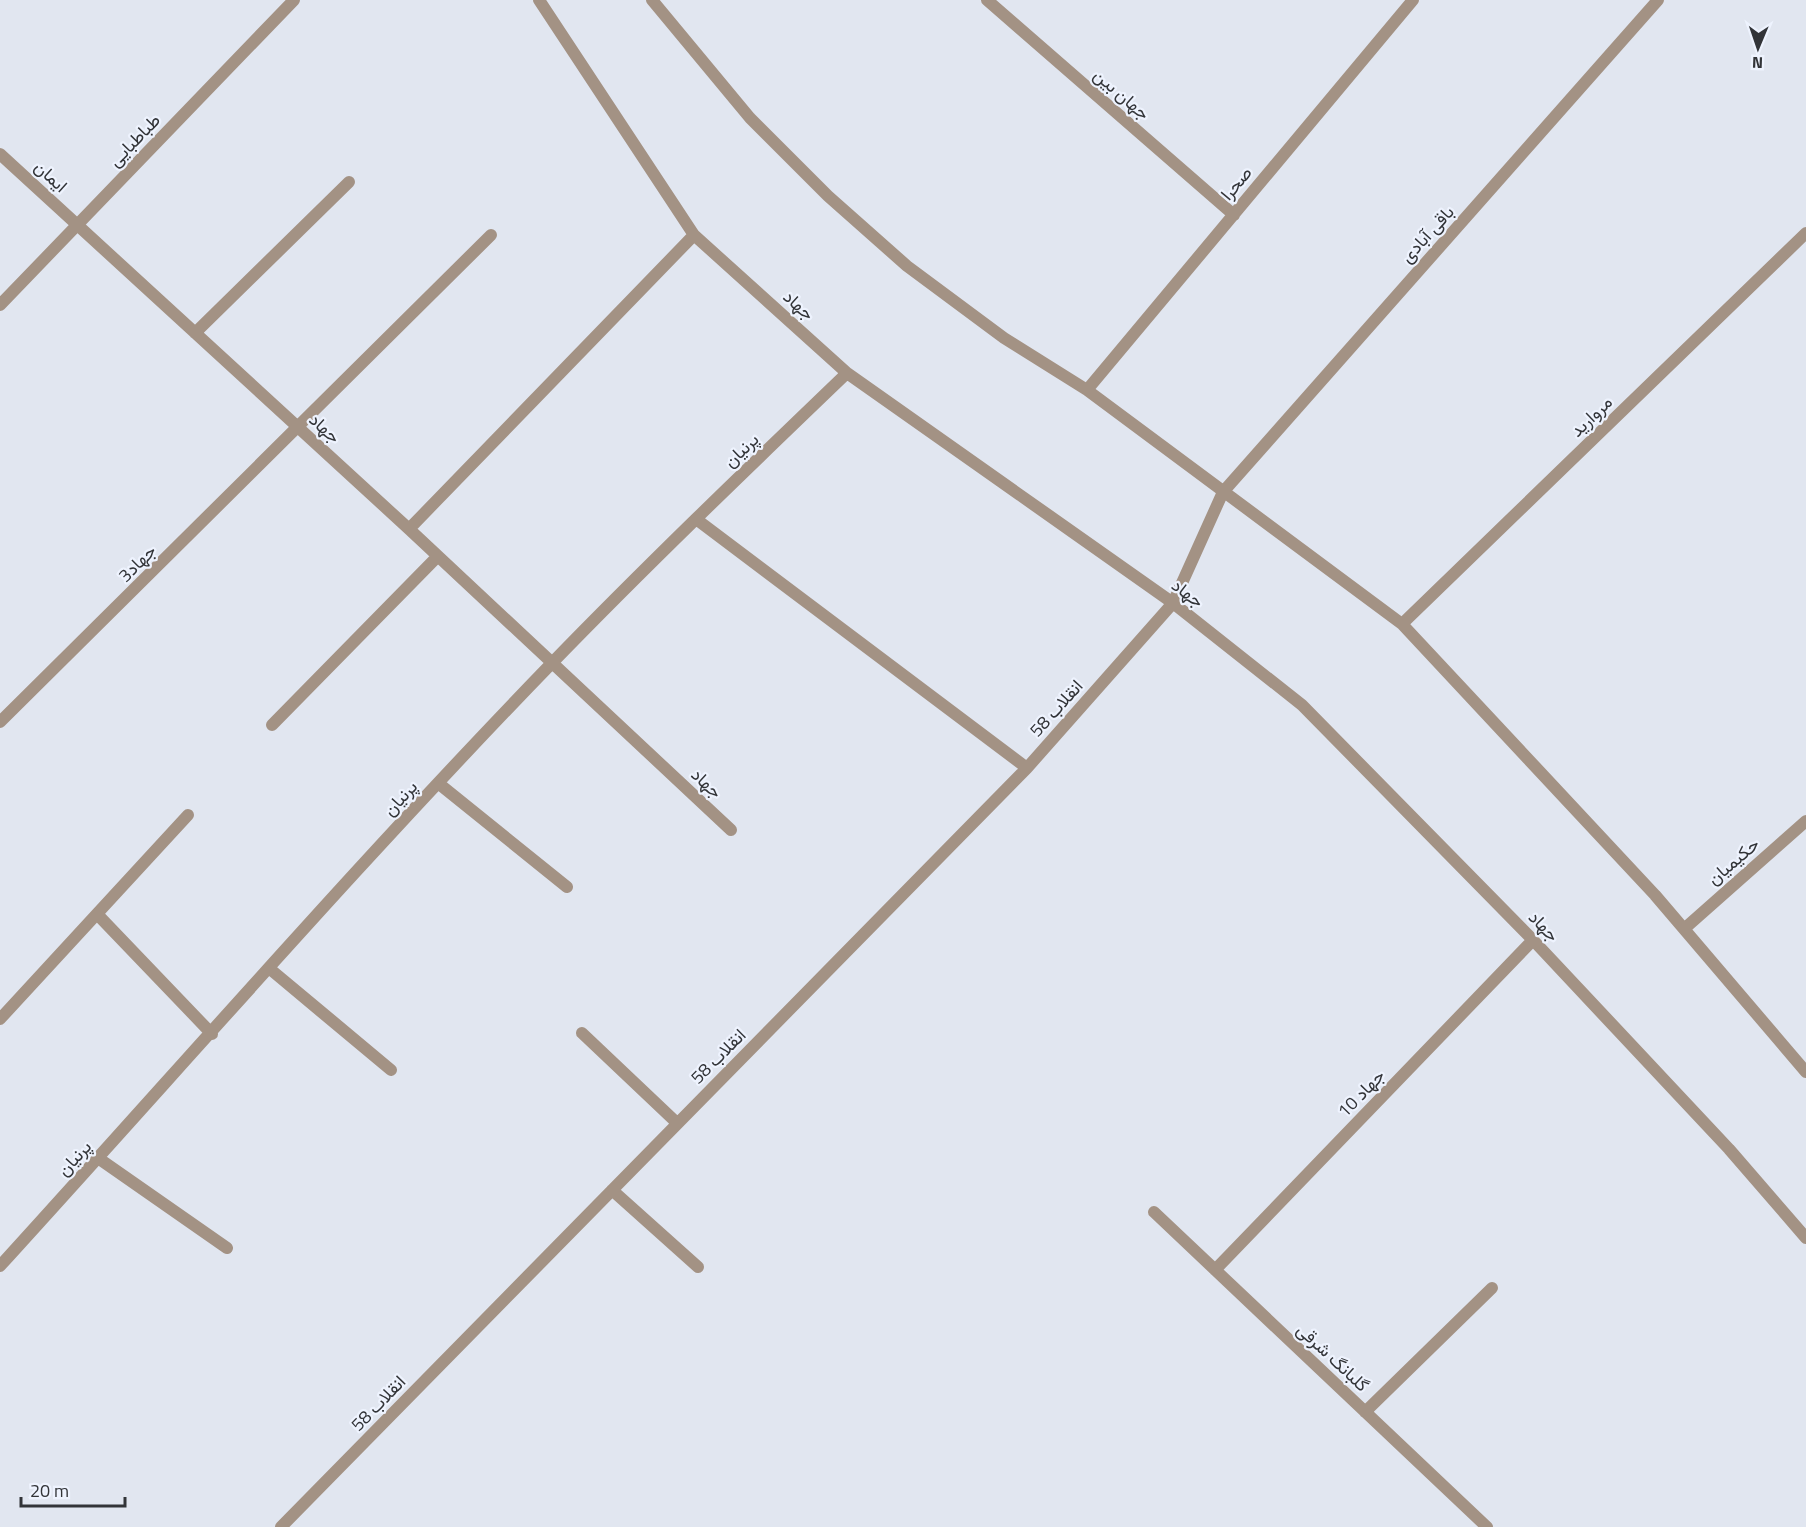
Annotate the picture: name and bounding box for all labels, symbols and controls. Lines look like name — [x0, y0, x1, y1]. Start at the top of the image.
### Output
north arrow — [1728, 18, 1788, 78]
text: N — [1752, 51, 1763, 75]
street label: جهان بین — [1088, 62, 1156, 126]
street label: طباطبایی — [102, 107, 166, 173]
street label: ایمان — [28, 154, 74, 198]
street label: صحرا — [1214, 160, 1258, 206]
street label: باقی آبادی — [1394, 199, 1460, 269]
street label: جهاد — [777, 283, 821, 327]
street label: مروارید — [1564, 389, 1618, 443]
street label: جهاد — [303, 406, 347, 450]
street label: پرنیان — [717, 426, 765, 474]
street label: جهاد3 — [112, 538, 162, 588]
street label: جهاد — [1166, 572, 1210, 614]
street label: انقلاب 58 — [1023, 673, 1089, 743]
street label: جهاد — [685, 761, 729, 805]
street label: پرنیان — [376, 774, 424, 822]
street label: حکیمیان — [1701, 831, 1765, 891]
street label: جهاد — [1522, 904, 1566, 948]
street label: انقلاب 58 — [684, 1022, 752, 1090]
street label: جهاد 10 — [1331, 1063, 1391, 1123]
street label: پرنیان — [50, 1134, 98, 1182]
street label: گلبانگ شرقی — [1291, 1316, 1375, 1398]
street label: انقلاب 58 — [344, 1369, 412, 1437]
scale bar — [21, 1470, 124, 1508]
text: 20 m — [30, 1477, 69, 1504]

